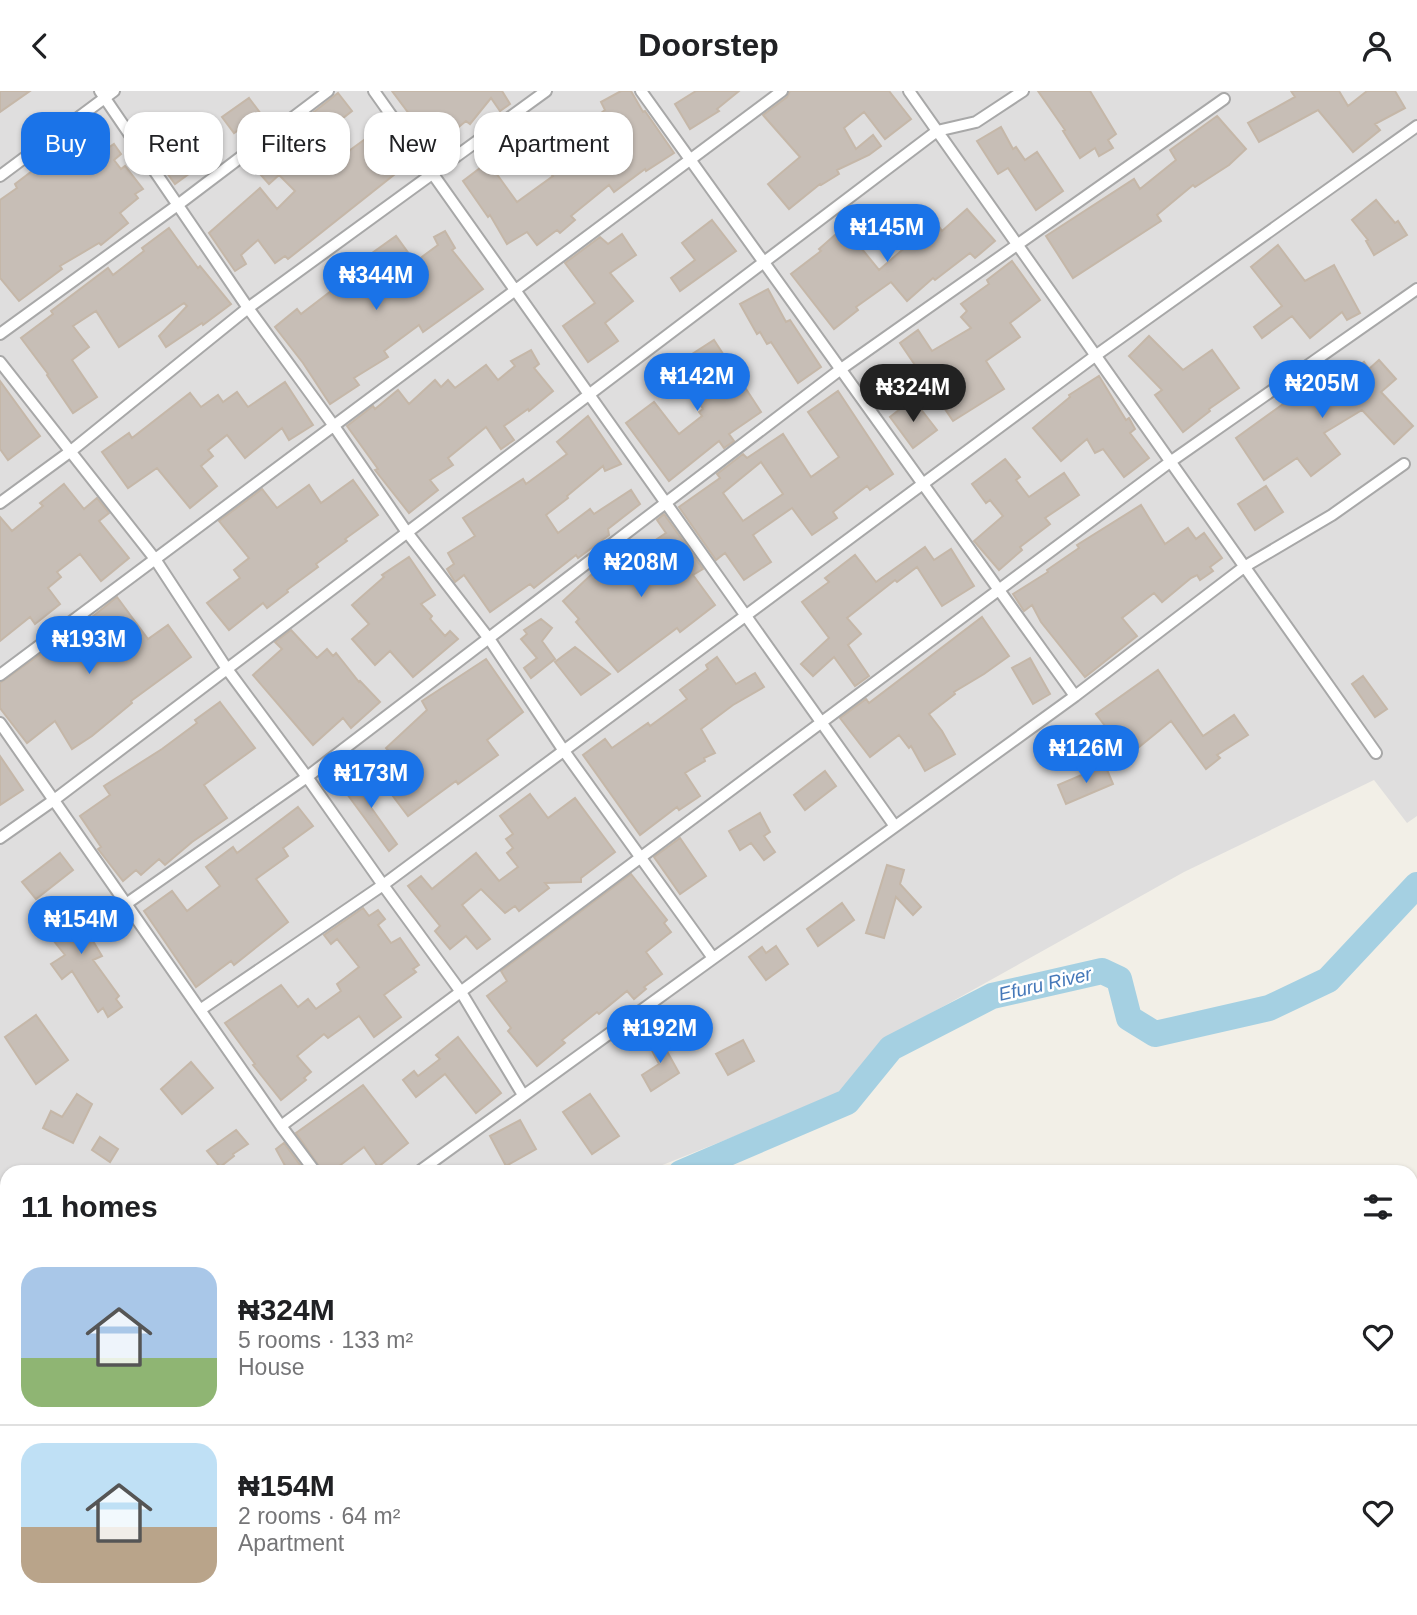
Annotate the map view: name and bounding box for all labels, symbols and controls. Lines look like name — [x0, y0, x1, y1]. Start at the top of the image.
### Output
icon: back — [21, 27, 59, 65]
text: Doorstep — [638, 27, 779, 63]
icon: person — [1358, 27, 1396, 65]
chip: Buy — [21, 112, 110, 175]
chip: Rent — [124, 112, 223, 175]
chip: Filters — [237, 112, 350, 175]
chip: New — [364, 112, 460, 175]
chip: Apartment — [474, 112, 633, 175]
pin: ₦145M — [838, 205, 936, 264]
text: ₦145M — [850, 214, 924, 240]
pin: ₦344M — [327, 253, 425, 312]
text: ₦344M — [339, 262, 413, 288]
pin: ₦142M — [648, 353, 746, 413]
pin: ₦205M — [1273, 361, 1371, 420]
text: ₦142M — [660, 363, 734, 389]
pin: ₦324M — [864, 365, 962, 424]
text: ₦205M — [1285, 370, 1359, 396]
text: ₦324M — [876, 374, 950, 400]
pin: ₦208M — [592, 539, 690, 599]
text: ₦208M — [604, 549, 678, 575]
pin: ₦193M — [40, 617, 138, 676]
text: ₦193M — [52, 626, 126, 652]
pin: ₦126M — [1037, 725, 1135, 785]
text: ₦126M — [1049, 735, 1123, 761]
pin: ₦173M — [322, 751, 420, 810]
text: ₦173M — [334, 760, 408, 786]
pin: ₦154M — [32, 897, 130, 956]
text: ₦154M — [44, 906, 118, 932]
water label: Efuru River — [996, 963, 1094, 1005]
pin: ₦192M — [611, 1005, 709, 1065]
text: ₦192M — [623, 1015, 697, 1041]
icon: filters — [1359, 1188, 1397, 1226]
text: 11 homes — [21, 1190, 158, 1223]
text: ₦324M — [238, 1293, 335, 1326]
icon: home — [77, 1295, 161, 1379]
icon: heart — [1359, 1318, 1397, 1356]
text: 5 rooms · 133 m² — [238, 1327, 413, 1353]
text: House — [238, 1354, 304, 1380]
text: ₦154M — [238, 1469, 335, 1502]
icon: home — [77, 1471, 161, 1555]
icon: heart — [1359, 1494, 1397, 1532]
text: 2 rooms · 64 m² — [238, 1503, 400, 1529]
text: Apartment — [238, 1530, 344, 1556]

